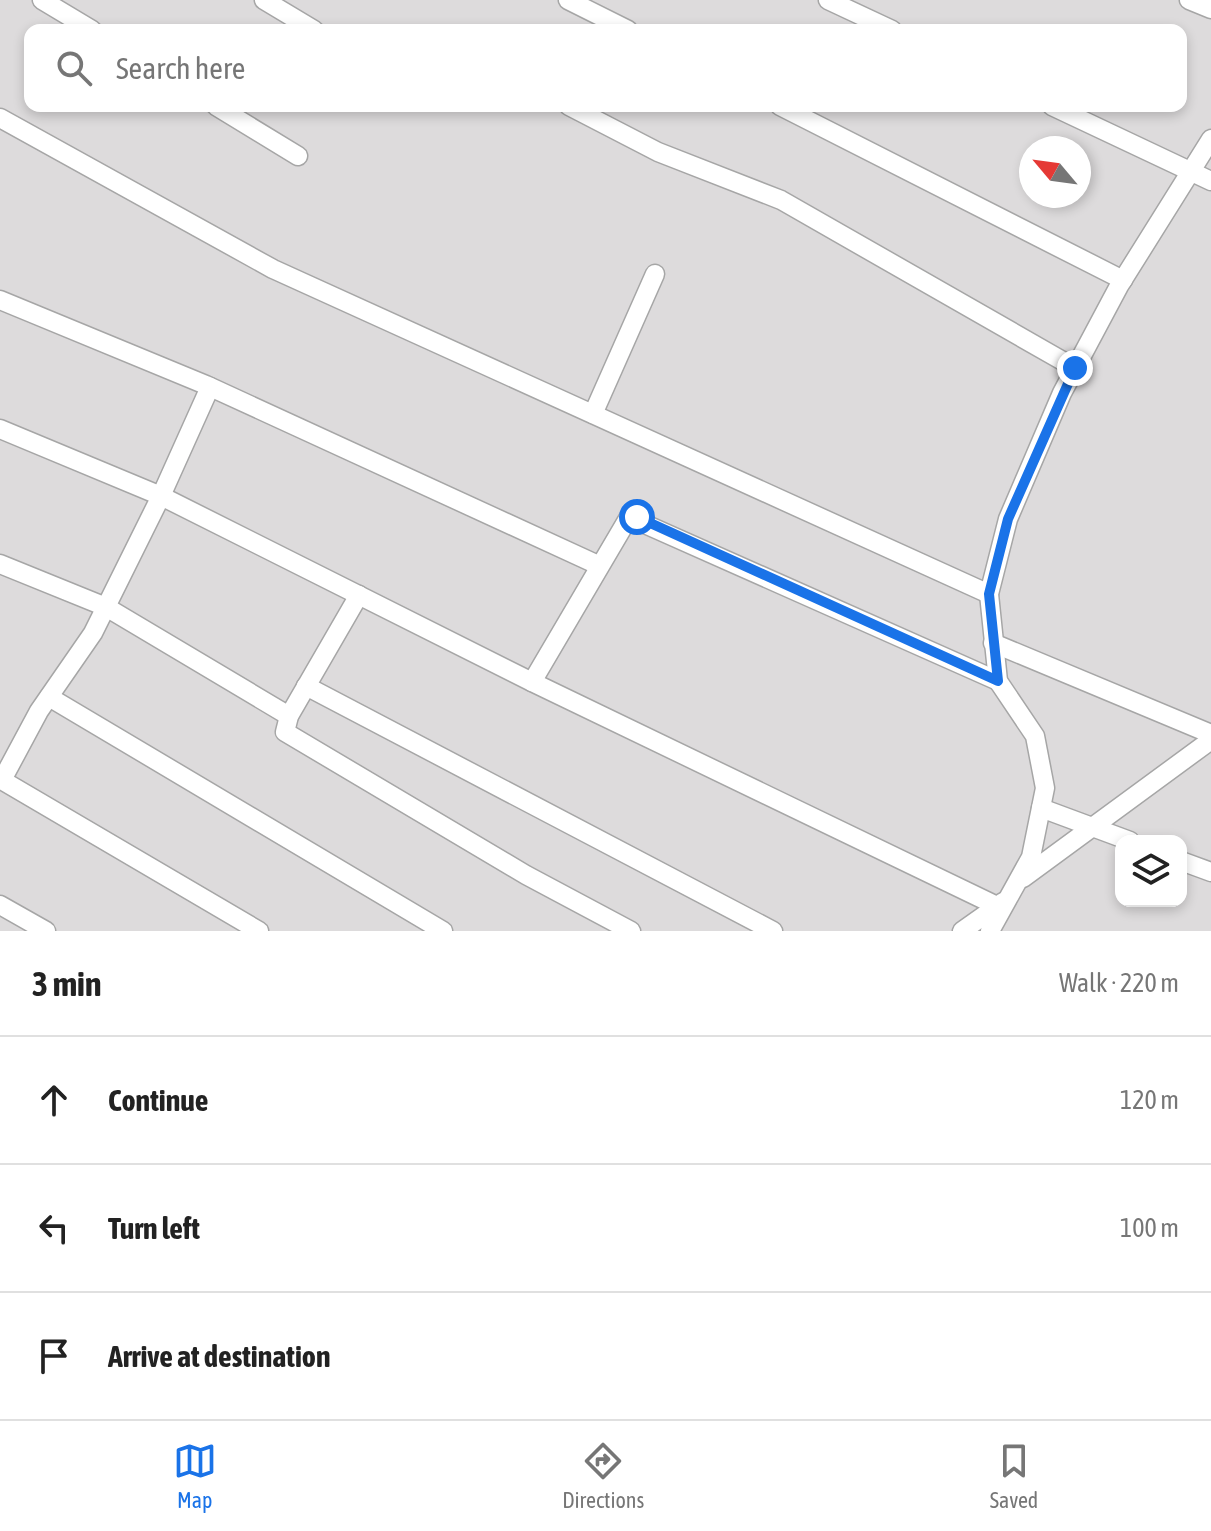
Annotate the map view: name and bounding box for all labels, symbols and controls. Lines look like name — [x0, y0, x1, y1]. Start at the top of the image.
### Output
search box — [24, 24, 1187, 112]
icon: search — [52, 46, 96, 90]
text: Search here — [116, 51, 245, 85]
north arrow — [1019, 136, 1091, 208]
route end — [1057, 350, 1093, 386]
route start — [619, 499, 655, 535]
map controls — [1115, 835, 1187, 907]
button: layers — [1115, 835, 1187, 907]
text: 3 min — [32, 964, 101, 1003]
text: Walk · 220 m — [1059, 968, 1179, 998]
icon: ahead — [32, 1078, 76, 1122]
text: Continue — [108, 1083, 208, 1117]
text: 120 m — [1120, 1085, 1179, 1115]
icon: left — [32, 1206, 76, 1250]
text: Turn left — [108, 1211, 200, 1245]
text: 100 m — [1120, 1213, 1179, 1243]
icon: arrive — [32, 1334, 76, 1378]
text: Arrive at destination — [108, 1339, 330, 1373]
tab: Map — [173, 1439, 217, 1513]
tab: Directions — [562, 1439, 644, 1513]
tab: Saved — [990, 1439, 1038, 1513]

